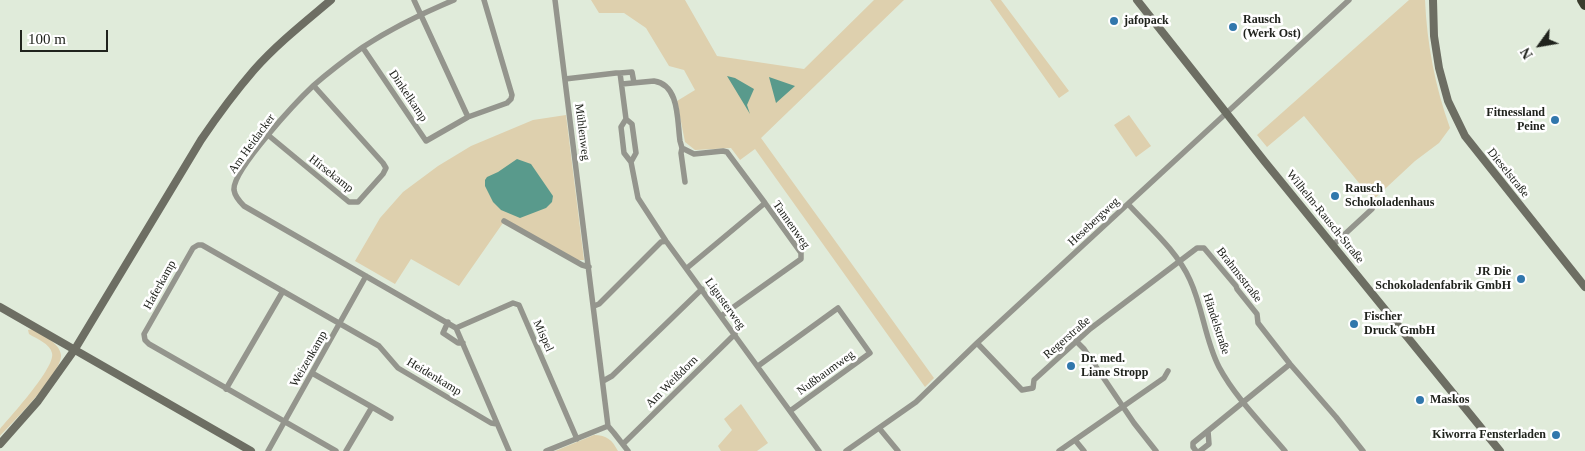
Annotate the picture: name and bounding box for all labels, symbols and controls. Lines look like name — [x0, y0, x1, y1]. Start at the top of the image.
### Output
place label: Rausch (Werk Ost) — [1243, 13, 1301, 41]
place label: jafopack — [1124, 14, 1169, 28]
marker: jafopack — [1108, 15, 1120, 27]
scale bar — [22, 20, 110, 52]
north arrow — [1515, 20, 1565, 70]
marker: Rausch (Werk Ost) — [1227, 21, 1239, 33]
text: 100 m — [28, 31, 66, 47]
text: N — [1518, 45, 1536, 61]
street label: Dinkelkamp — [385, 67, 431, 125]
street label: Mühlenweg — [571, 103, 593, 161]
place label: Fitnessland Peine — [1486, 106, 1545, 134]
street label: Am Heidacker — [226, 111, 278, 177]
marker: Fitnessland Peine — [1549, 114, 1561, 126]
street label: Dieselstraße — [1484, 145, 1532, 201]
street label: Hirsekamp — [306, 152, 356, 196]
street label: Wilhelm-Rausch-Straße — [1283, 168, 1367, 266]
place label: Rausch Schokoladenhaus — [1345, 182, 1434, 210]
marker: Rausch Schokoladenhaus — [1329, 190, 1341, 202]
street label: Hesebergweg — [1065, 195, 1123, 249]
street label: Tannenweg — [769, 198, 813, 252]
street label: Brahmsstraße — [1213, 245, 1265, 305]
street label: Haferkamp — [141, 258, 179, 312]
place label: JR Die Schokoladenfabrik GmbH — [1375, 265, 1511, 293]
marker: JR Die Schokoladenfabrik GmbH — [1515, 273, 1527, 285]
street label: Ligusterweg — [702, 276, 748, 332]
street label: Händelstraße — [1199, 292, 1233, 356]
place label: Fischer Druck GmbH — [1364, 310, 1435, 338]
street label: Regerstraße — [1041, 314, 1093, 362]
street label: Mispel — [530, 318, 556, 354]
marker: Fischer Druck GmbH — [1348, 318, 1360, 330]
street label: Weizenkamp — [287, 328, 331, 390]
street label: Nußbaumweg — [795, 347, 857, 399]
place label: Dr. med. Liane Stropp — [1081, 352, 1148, 380]
street label: Am Weißdorn — [643, 353, 701, 411]
street label: Heidenkamp — [404, 355, 464, 399]
marker: Dr. med. Liane Stropp — [1065, 360, 1077, 372]
place label: Maskos — [1430, 393, 1469, 407]
marker: Maskos — [1414, 394, 1426, 406]
place label: Kiworra Fensterladen — [1432, 428, 1546, 442]
marker: Kiworra Fensterladen — [1550, 429, 1562, 441]

